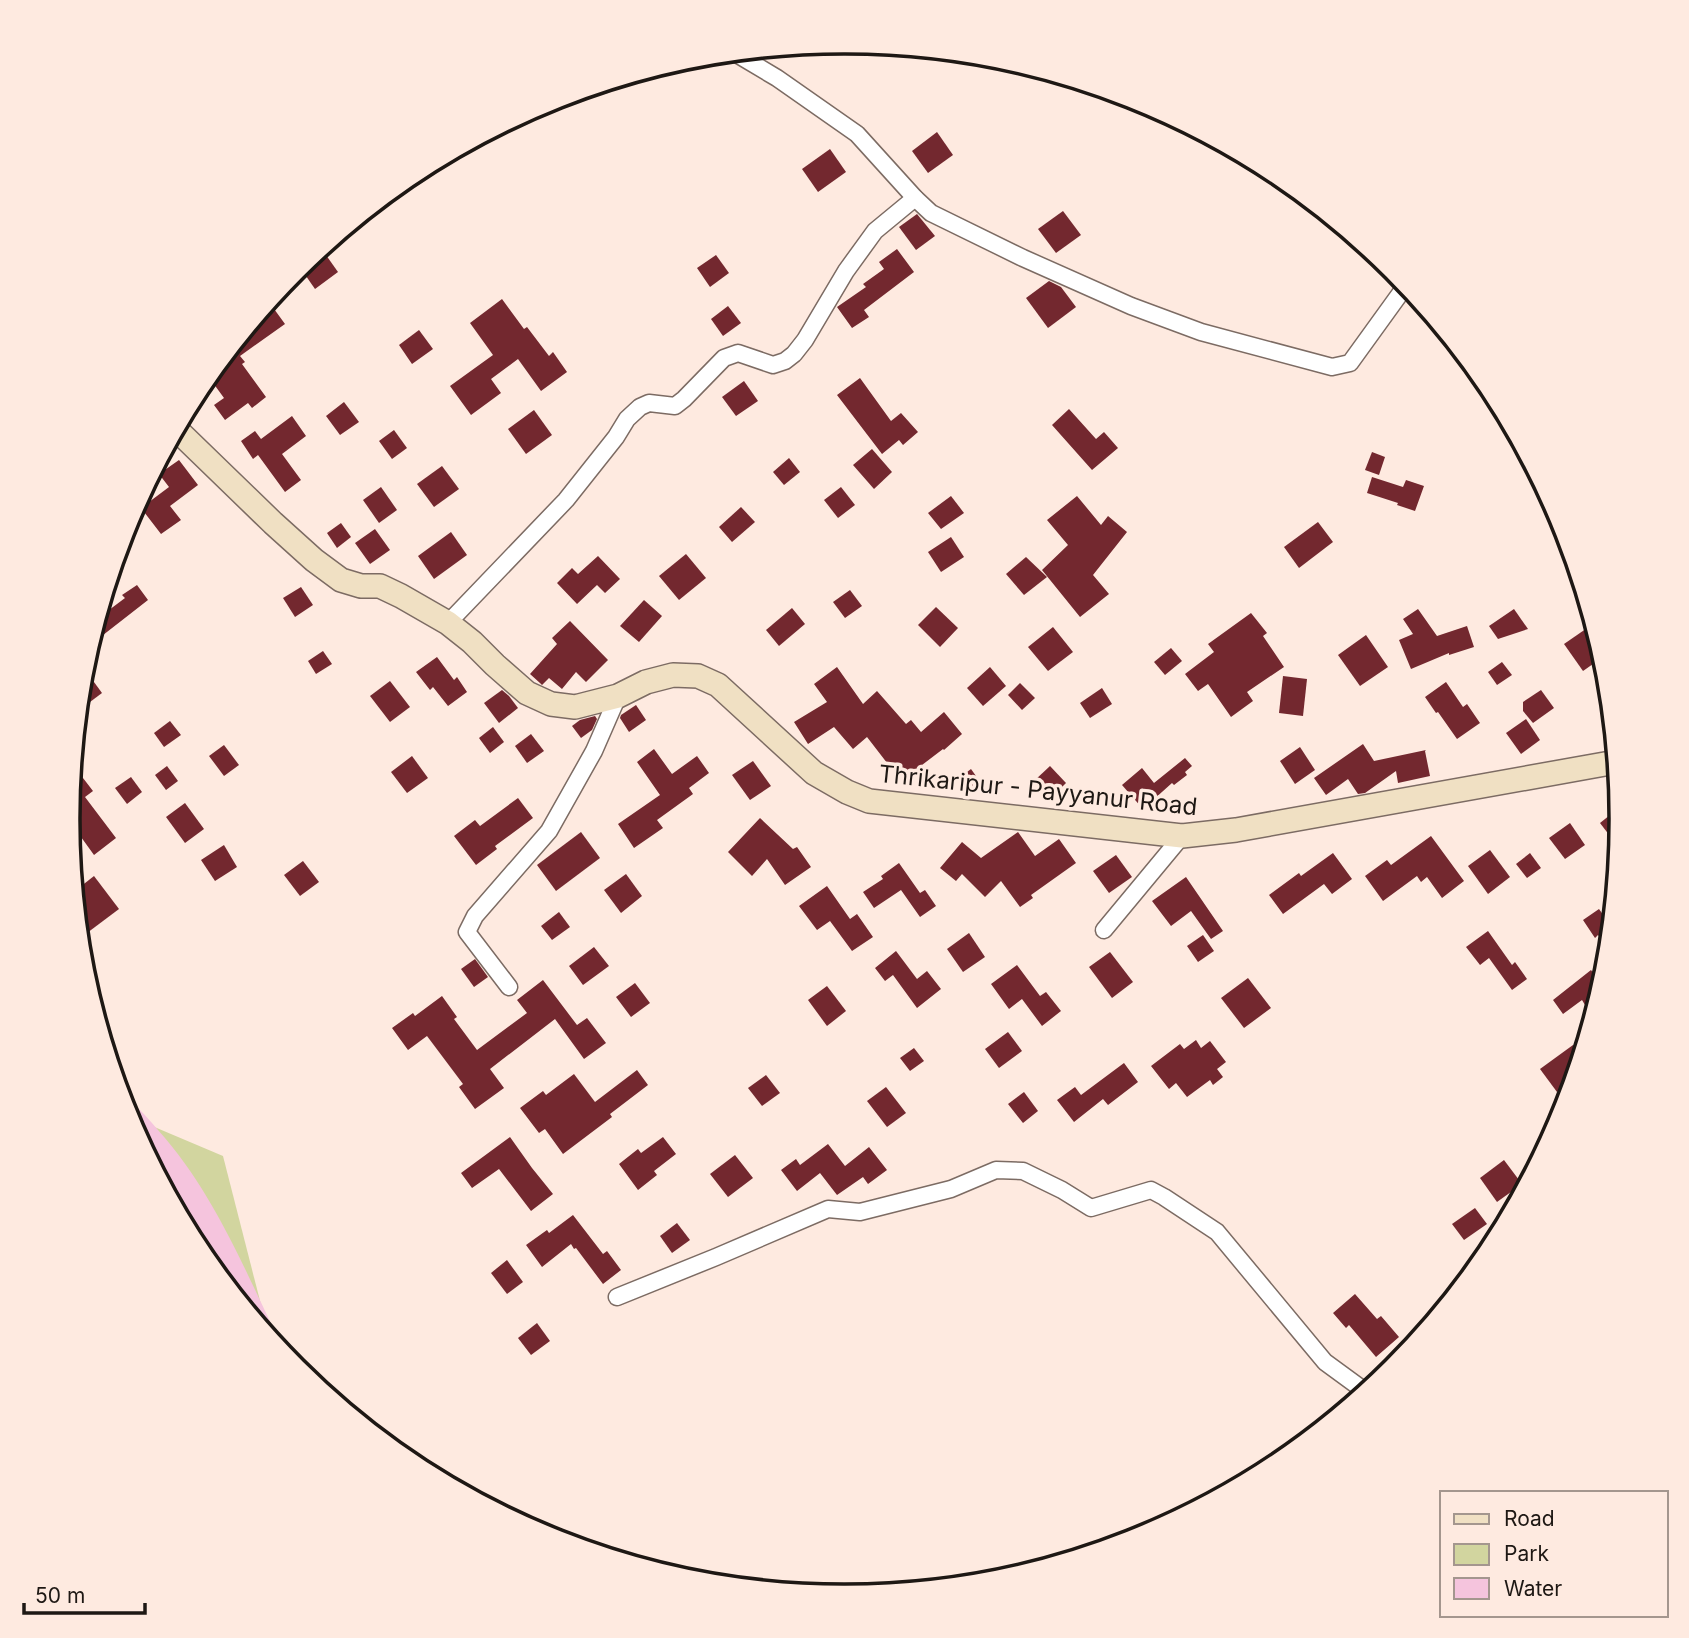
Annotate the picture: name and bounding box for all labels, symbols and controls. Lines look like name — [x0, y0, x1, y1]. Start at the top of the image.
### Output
street label: Thrikaripur - Payyanur Road — [877, 759, 1199, 821]
legend — [1440, 1491, 1668, 1617]
text: Road — [1504, 1506, 1555, 1531]
text: Park — [1504, 1541, 1549, 1566]
scale bar — [24, 1572, 145, 1616]
text: Water — [1504, 1576, 1562, 1601]
text: 50 m — [35, 1583, 85, 1608]

